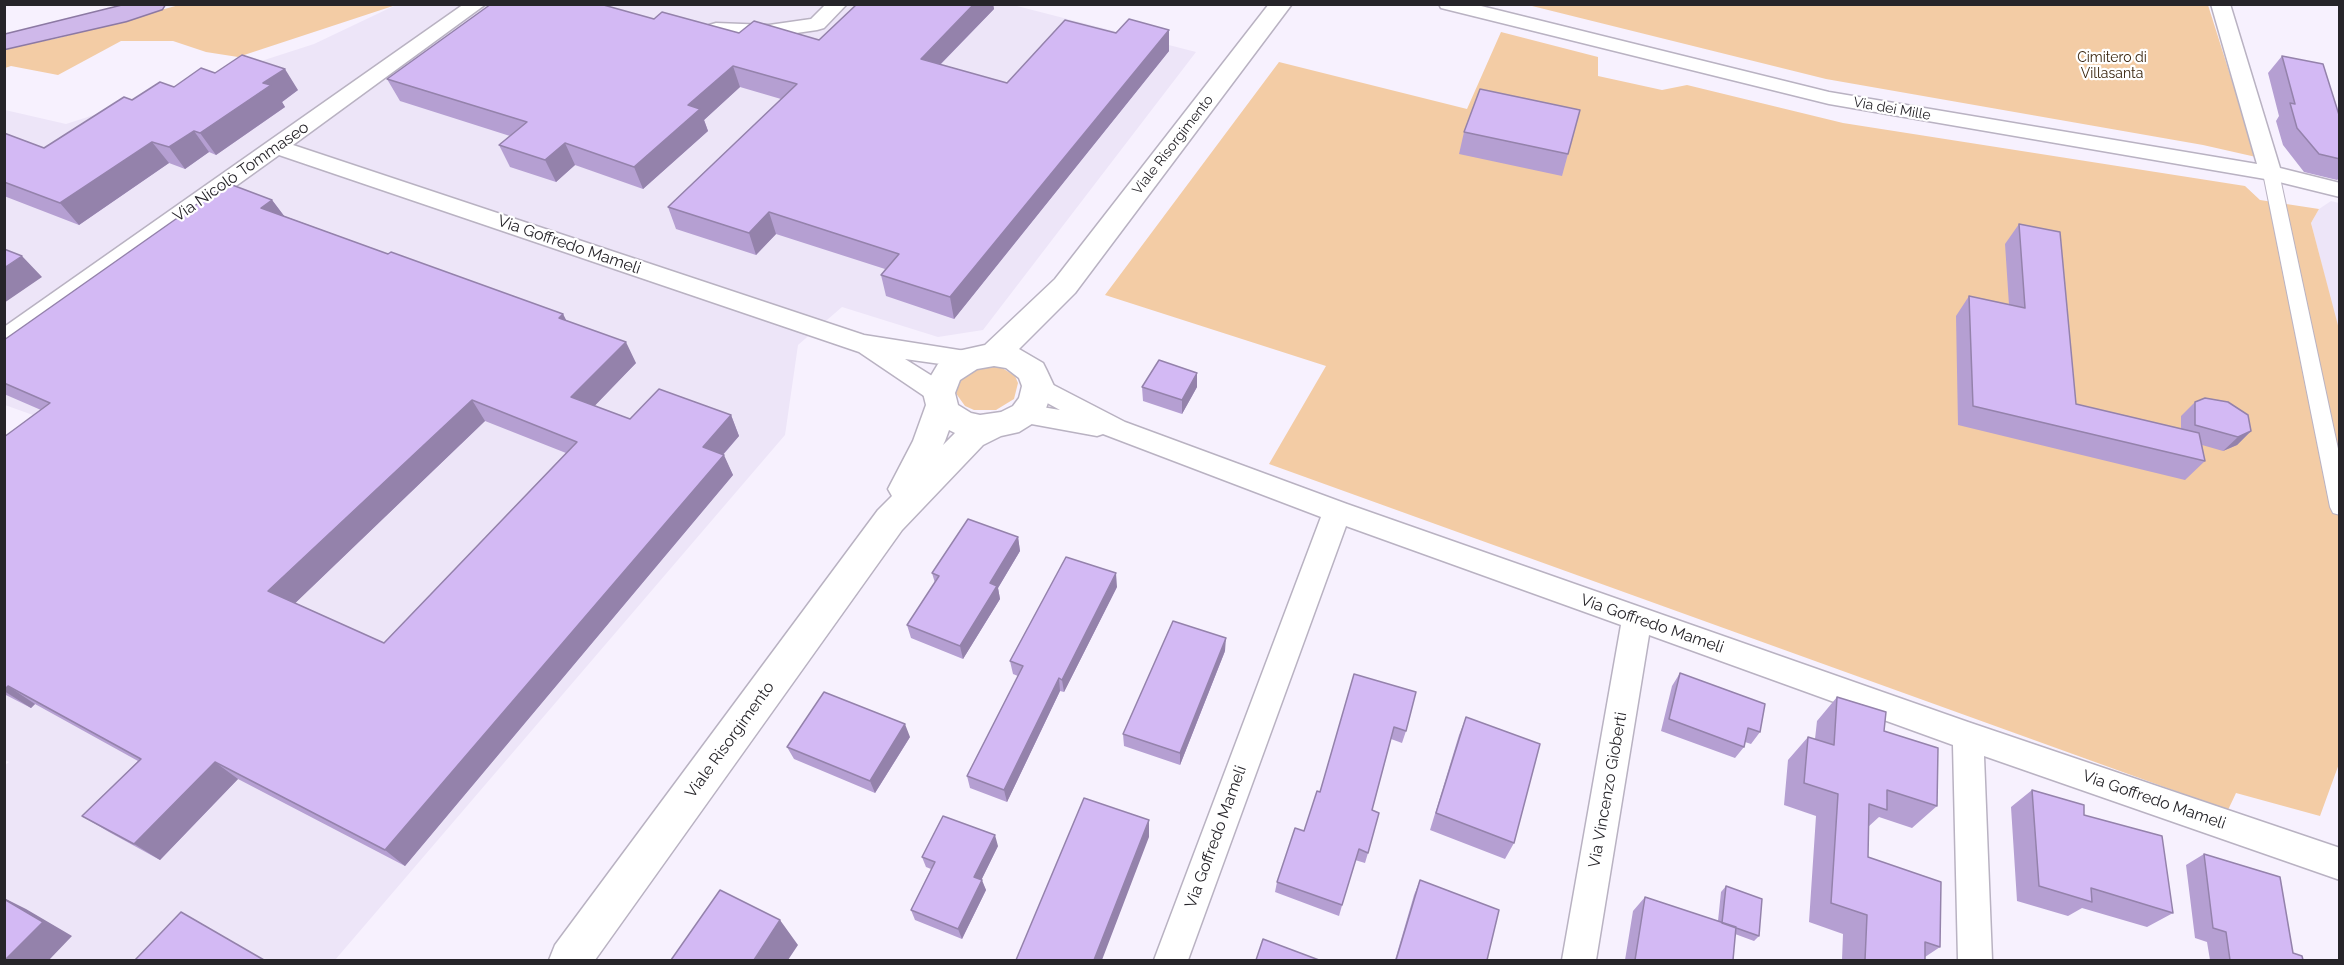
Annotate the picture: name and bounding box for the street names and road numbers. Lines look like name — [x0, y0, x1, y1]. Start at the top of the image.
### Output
street label: Viale Risorgimento — [1129, 92, 1217, 198]
street label: Via dei Mille — [1852, 94, 1932, 124]
street label: Via Nicolò Tommaseo — [169, 118, 313, 226]
street label: Via Goffredo Mameli — [495, 211, 643, 279]
street label: Via Goffredo Mameli — [1578, 590, 1726, 658]
street label: Viale Risorgimento — [681, 678, 779, 802]
street label: Via Vincenzo Gioberti — [1585, 711, 1631, 869]
street label: Via Goffredo Mameli — [1181, 763, 1251, 911]
street label: Via Goffredo Mameli — [2080, 766, 2228, 834]

